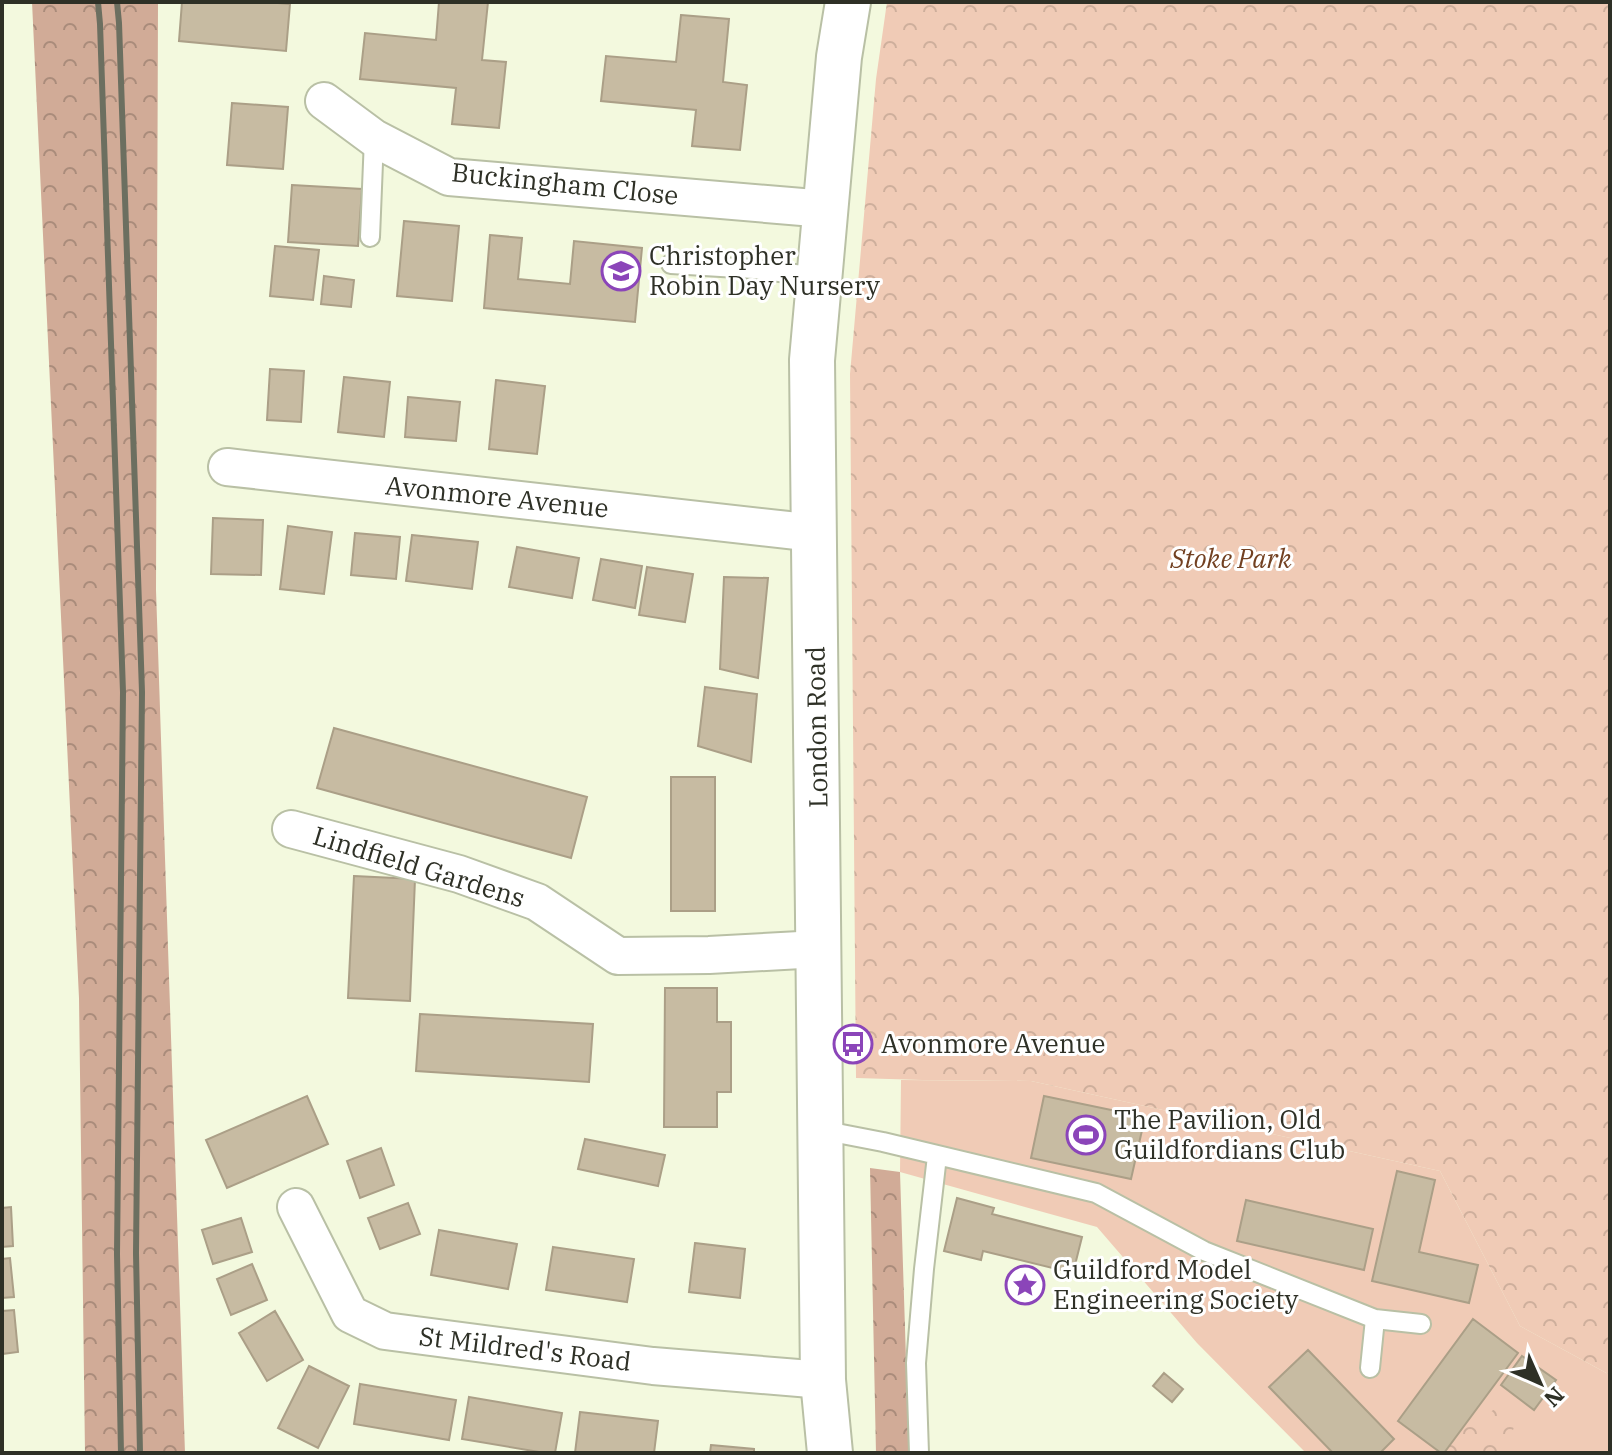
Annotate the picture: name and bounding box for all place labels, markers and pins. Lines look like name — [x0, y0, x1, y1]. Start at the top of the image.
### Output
place label: Christopher Robin Day Nursery — [649, 238, 880, 302]
school or university icon: Christopher Robin Day Nursery — [600, 250, 642, 292]
bus stop icon: Avonmore Avenue — [832, 1023, 874, 1065]
place label: Avonmore Avenue — [881, 1026, 1105, 1060]
place label: The Pavilion, Old Guildfordians Club — [1114, 1102, 1345, 1166]
sports icon: The Pavilion, Old Guildfordians Club — [1065, 1114, 1107, 1156]
place label: Guildford Model Engineering Society — [1053, 1252, 1299, 1316]
place icon: Guildford Model Engineering Society — [1004, 1264, 1046, 1306]

